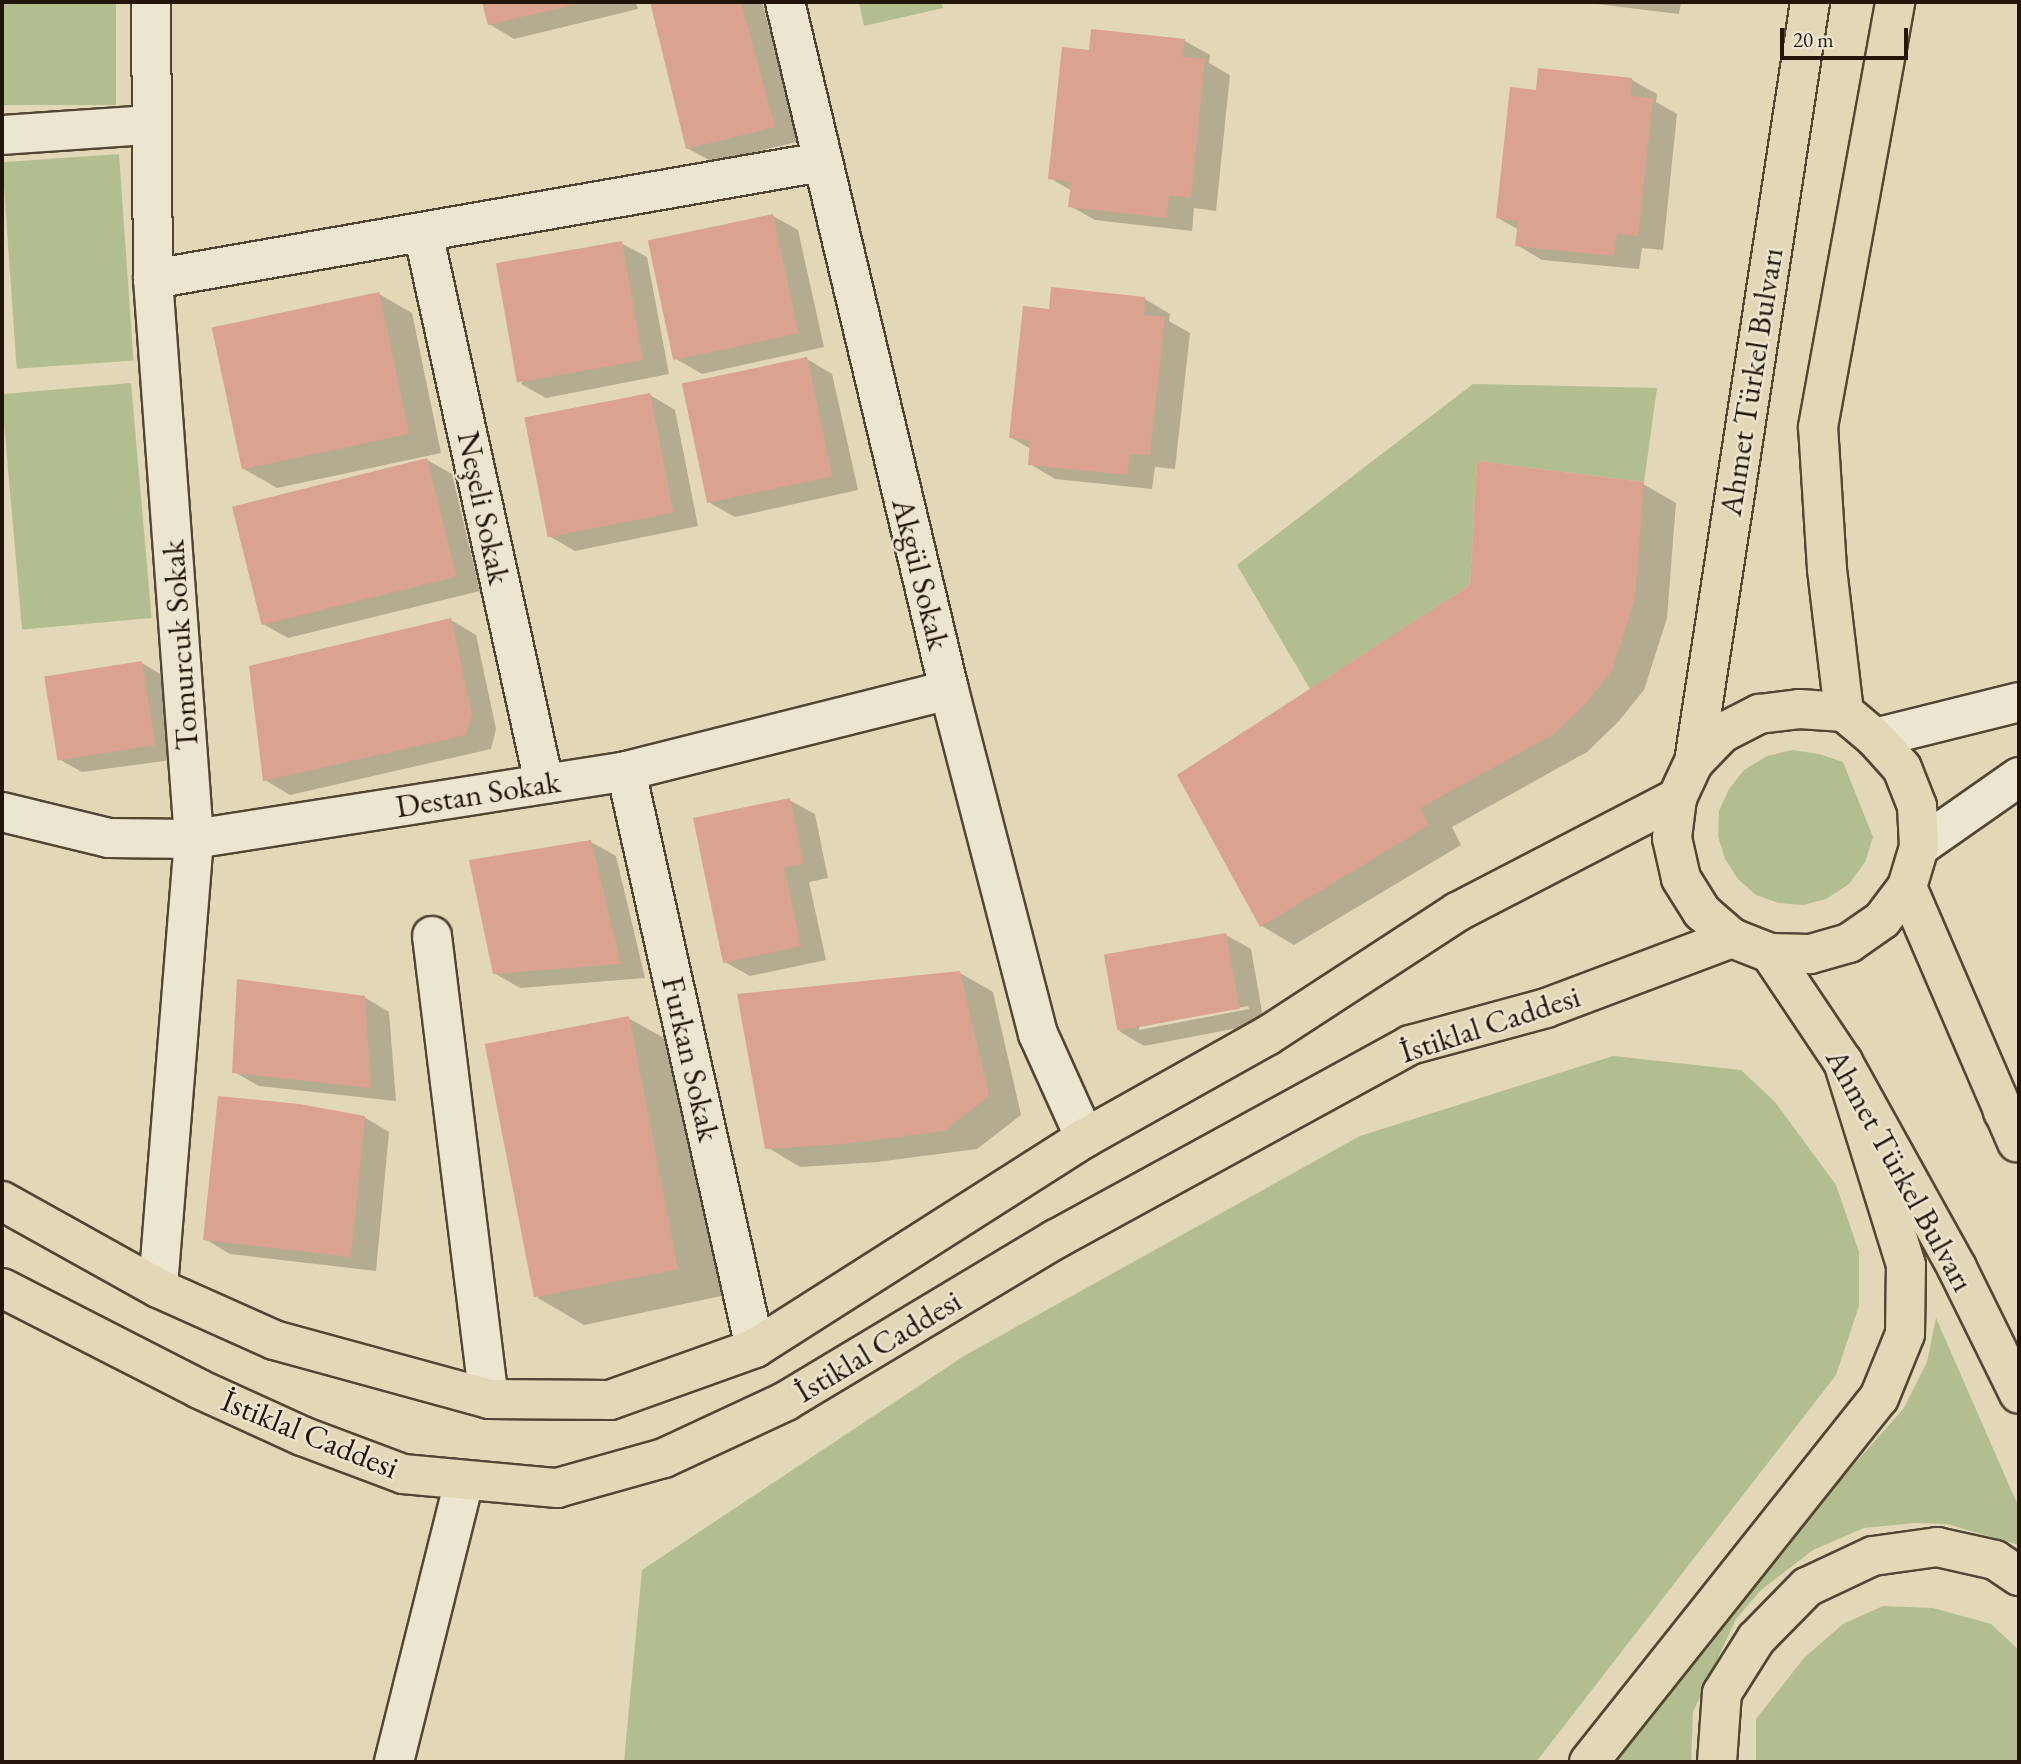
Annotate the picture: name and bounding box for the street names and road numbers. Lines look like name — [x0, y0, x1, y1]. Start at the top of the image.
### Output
street label: Ahmet Türkel Bulvarı — [1711, 245, 1791, 519]
street label: Neşeli Sokak — [449, 428, 519, 588]
street label: Akgül Sokak — [884, 494, 958, 654]
street label: Tomurcuk Sokak — [153, 539, 207, 751]
street label: Destan Sokak — [393, 762, 563, 826]
street label: Furkan Sokak — [653, 973, 729, 1145]
street label: İstiklal Caddesi — [1395, 977, 1585, 1071]
street label: Ahmet Türkel Bulvarı — [1817, 1042, 1983, 1298]
street label: İstiklal Caddesi — [788, 1281, 968, 1411]
street label: İstiklal Caddesi — [216, 1381, 404, 1487]

